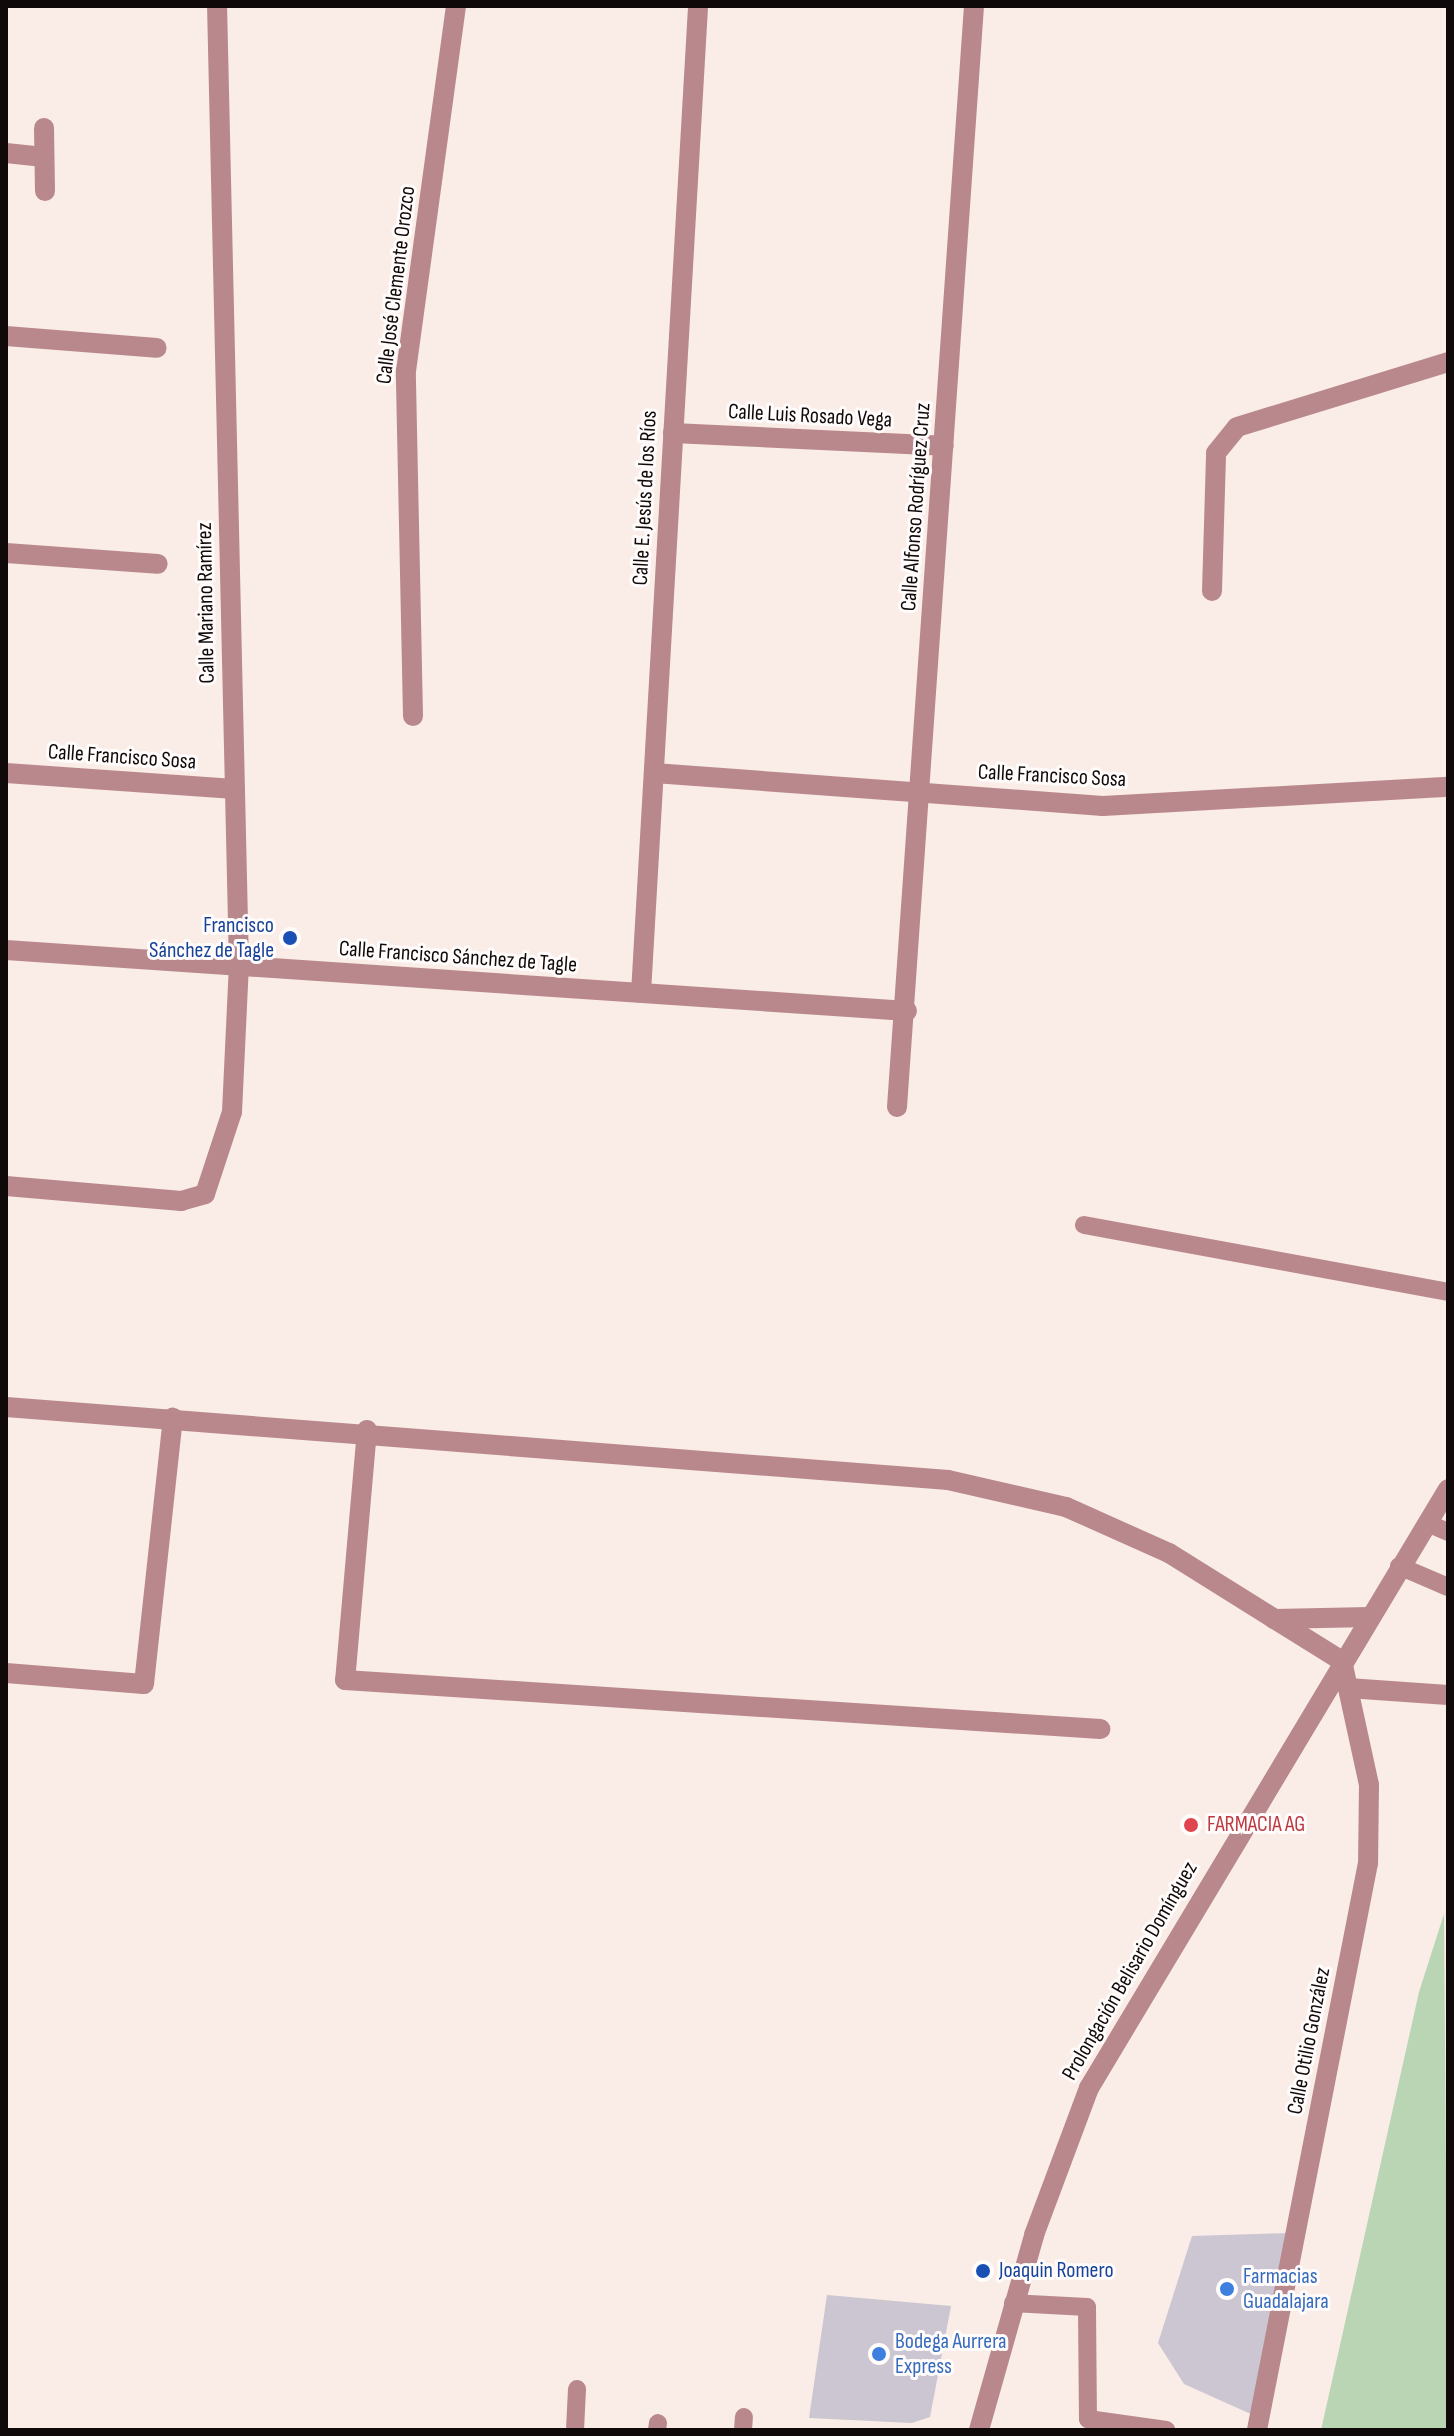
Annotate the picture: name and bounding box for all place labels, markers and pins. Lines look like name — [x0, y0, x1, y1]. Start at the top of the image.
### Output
place label: Francisco Sánchez de Tagle — [149, 912, 274, 964]
marker: Francisco Sánchez de Tagle — [281, 929, 299, 947]
place label: FARMACIA AG — [1207, 1812, 1305, 1838]
marker: FARMACIA AG — [1182, 1816, 1200, 1834]
place label: Joaquin Romero — [999, 2258, 1114, 2284]
marker: Joaquin Romero — [974, 2262, 992, 2280]
place label: Farmacias Guadalajara — [1243, 2263, 1329, 2314]
marker: Farmacias Guadalajara — [1218, 2280, 1236, 2298]
place label: Bodega Aurrera Express — [895, 2328, 1007, 2380]
marker: Bodega Aurrera Express — [870, 2345, 888, 2363]

